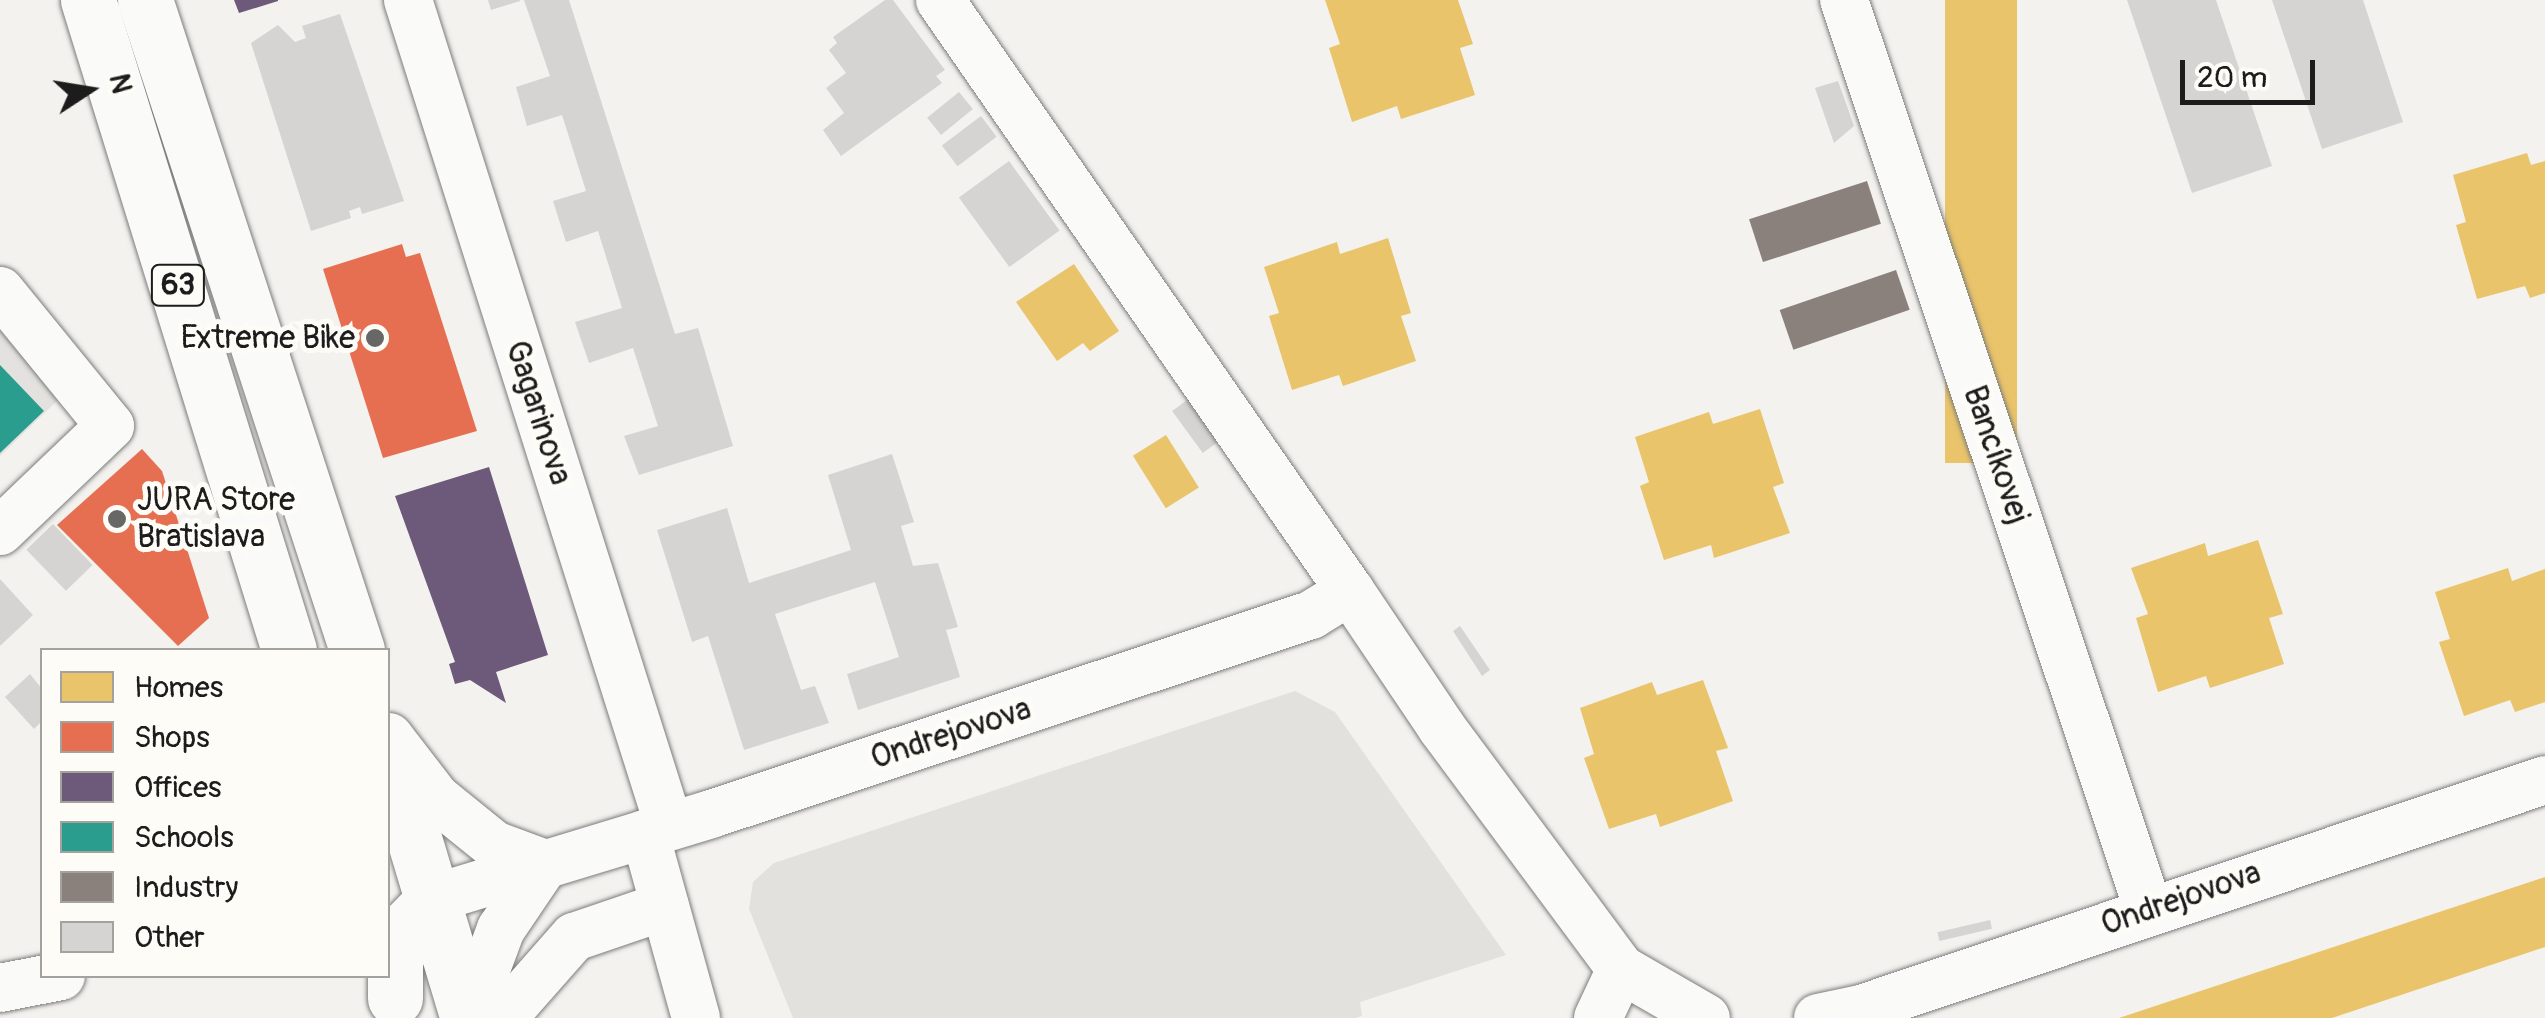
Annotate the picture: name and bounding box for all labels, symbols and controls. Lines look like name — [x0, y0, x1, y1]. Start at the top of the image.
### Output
north arrow — [40, 40, 140, 140]
scale bar — [2185, 40, 2320, 102]
text: 20 m — [2197, 59, 2267, 96]
text: N — [101, 71, 139, 97]
road number: 63 — [150, 260, 206, 310]
place label: Extreme Bike — [181, 319, 355, 357]
marker: Extreme Bike — [364, 327, 386, 349]
street label: Gagarinova — [497, 336, 579, 490]
street label: Bancíkovej — [1954, 381, 2038, 529]
place label: JURA Store Bratislava — [137, 482, 295, 557]
marker: JURA Store Bratislava — [106, 508, 128, 530]
legend — [40, 648, 390, 978]
text: Homes — [134, 669, 223, 706]
street label: Ondrejovova — [866, 690, 1036, 778]
text: Shops — [134, 719, 210, 756]
text: Offices — [134, 769, 221, 806]
text: Schools — [134, 819, 234, 856]
street label: Ondrejovova — [2096, 854, 2266, 944]
text: Industry — [134, 869, 238, 906]
text: Other — [134, 919, 205, 956]

